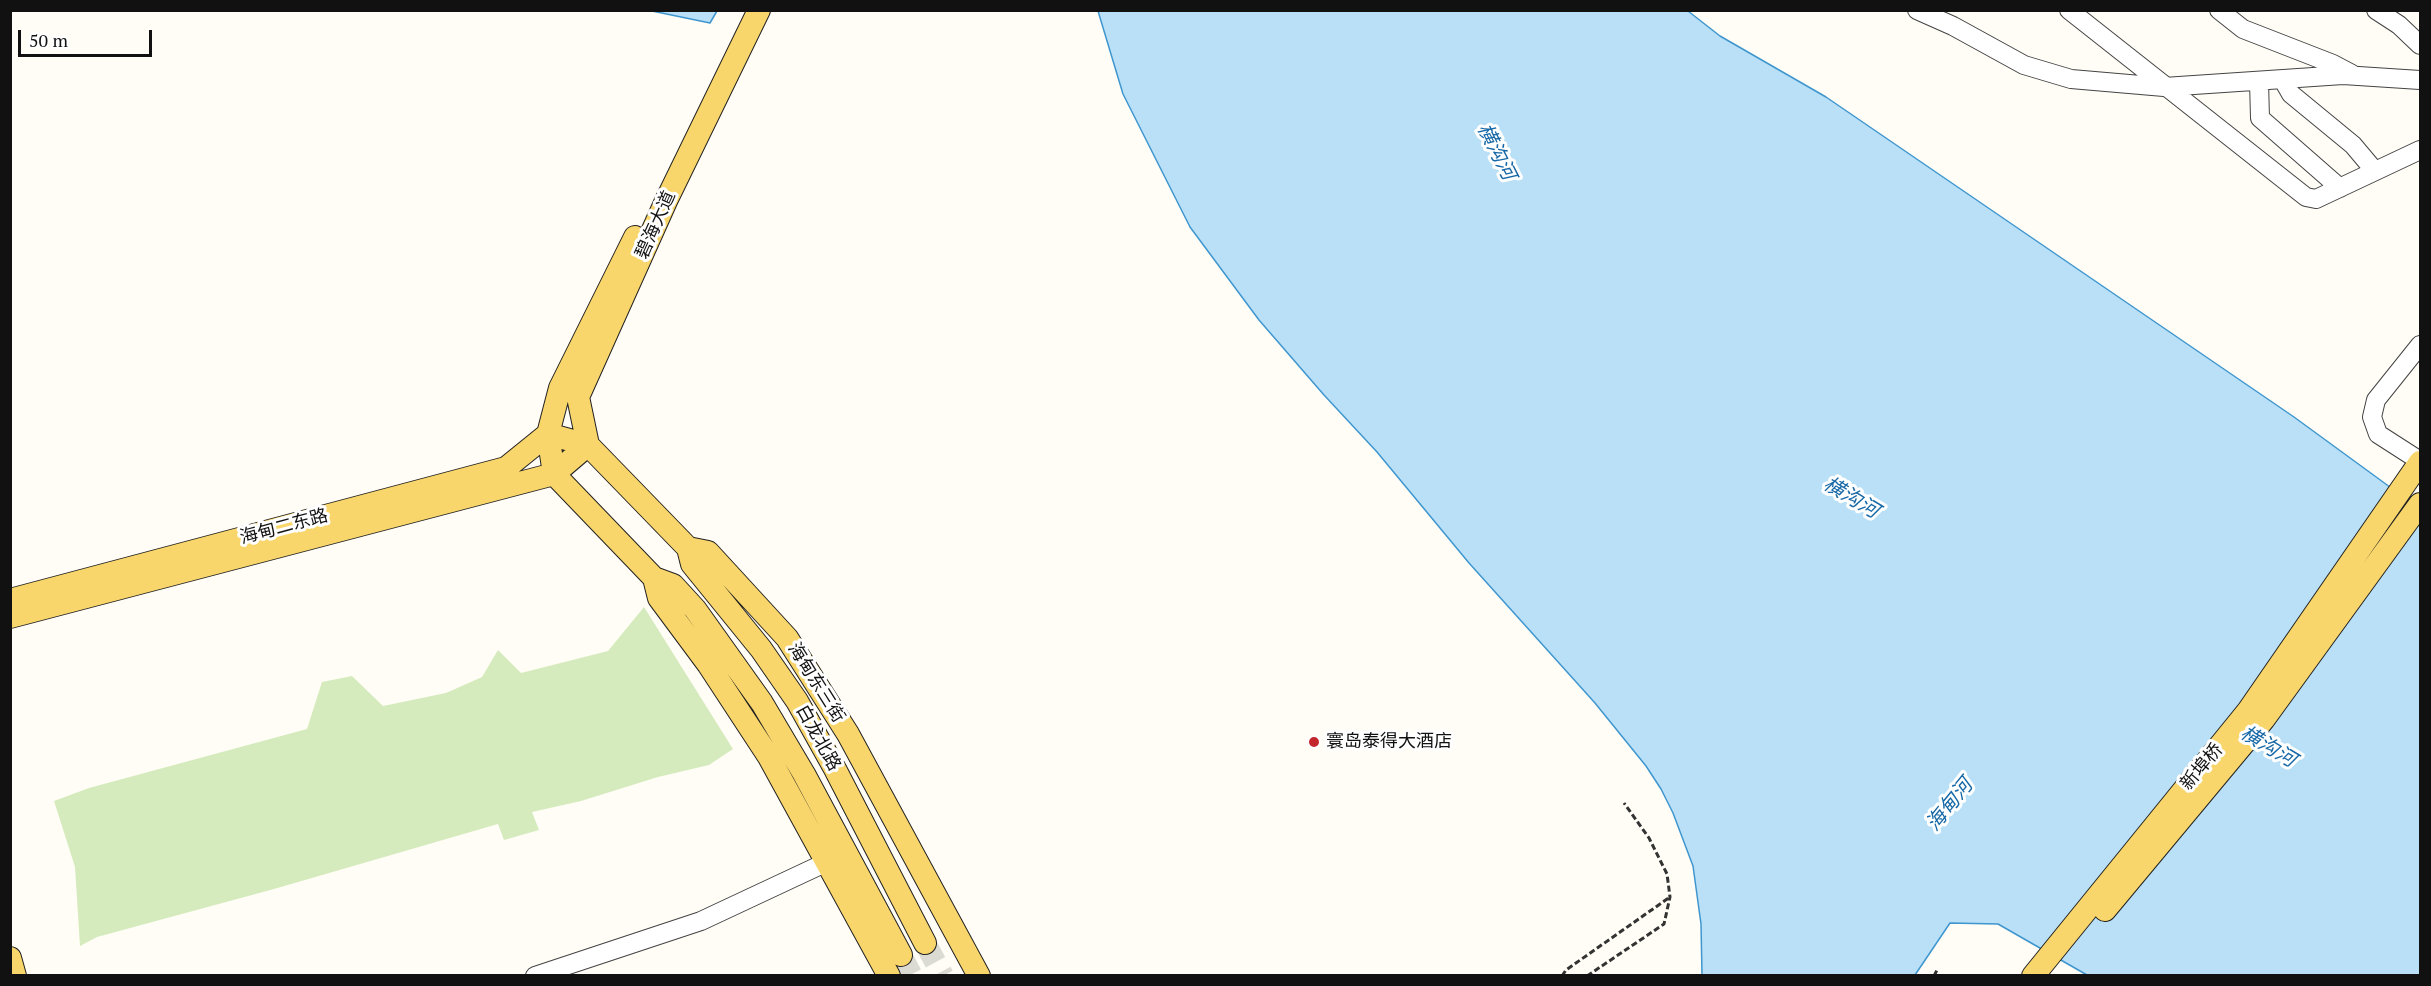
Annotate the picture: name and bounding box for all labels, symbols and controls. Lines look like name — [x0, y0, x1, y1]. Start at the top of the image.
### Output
scale bar — [21, 18, 154, 56]
text: 50 m — [29, 28, 68, 52]
water label: 横沟河 — [1472, 120, 1520, 184]
street label: 碧海大道 — [631, 188, 681, 262]
water label: 横沟河 — [1819, 472, 1883, 524]
street label: 海甸二东路 — [238, 505, 330, 549]
street label: 海甸东三街 — [783, 639, 849, 727]
street label: 白龙北路 — [791, 701, 845, 775]
water label: 横沟河 — [2236, 721, 2300, 773]
place label: 寰岛泰得大酒店 — [1326, 731, 1452, 753]
marker: 寰岛泰得大酒店 — [1307, 735, 1321, 749]
street label: 新埠桥 — [2176, 739, 2228, 795]
water label: 海甸河 — [1922, 774, 1978, 836]

